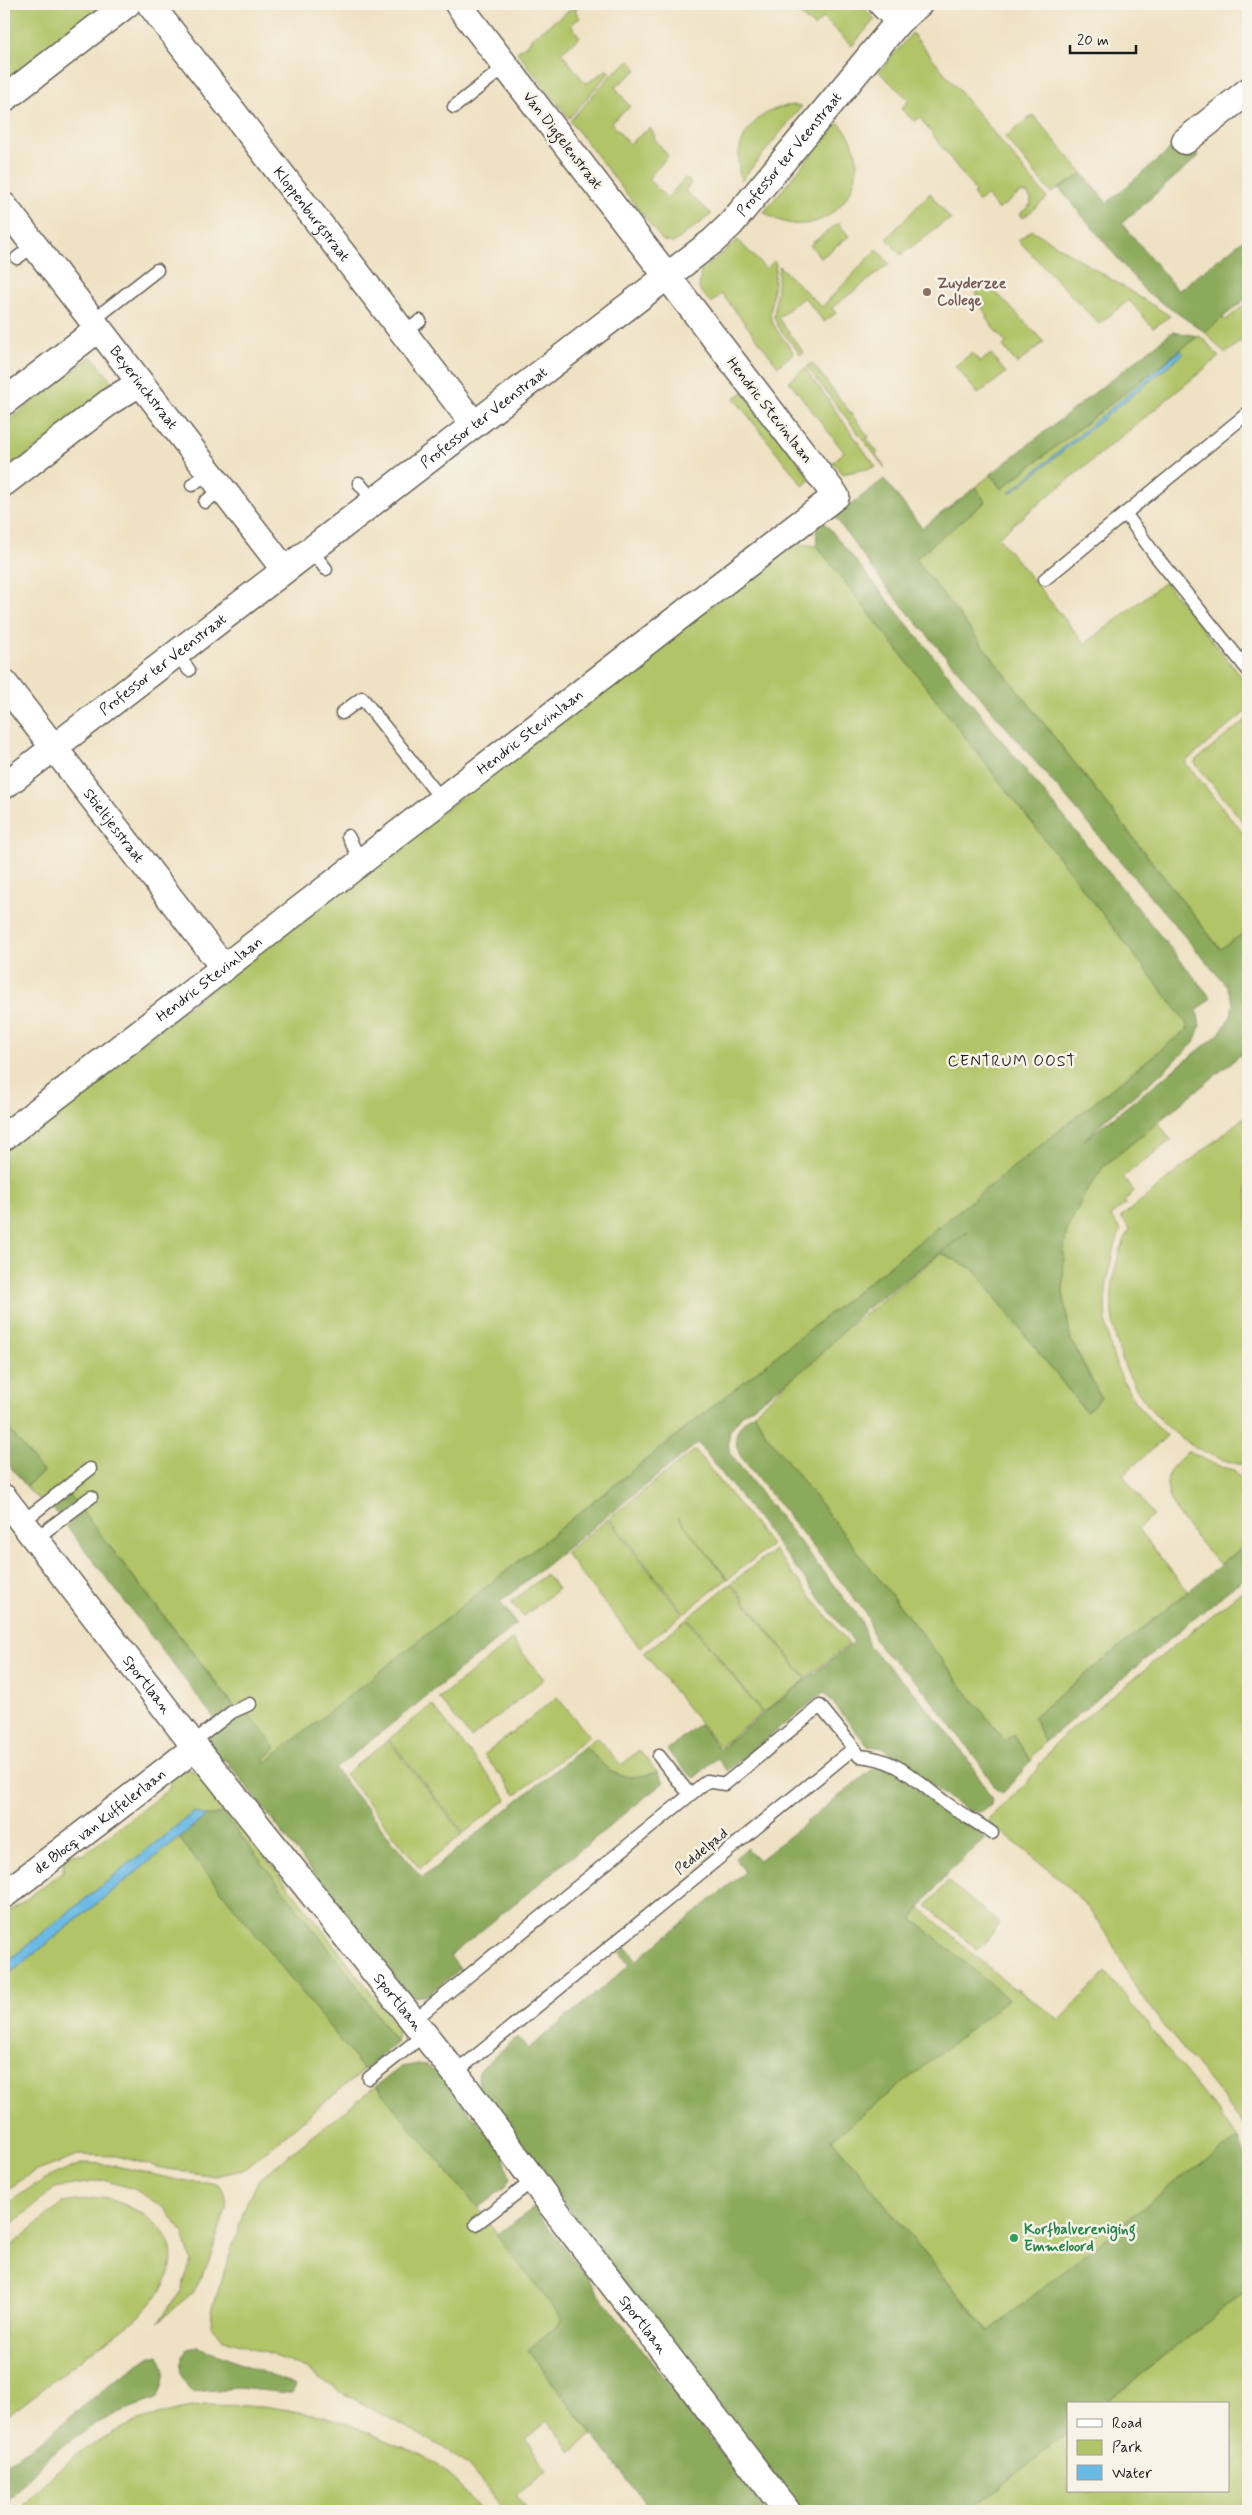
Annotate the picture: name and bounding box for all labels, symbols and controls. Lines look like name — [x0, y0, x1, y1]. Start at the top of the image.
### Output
scale bar — [1070, 22, 1136, 54]
text: 20 m — [1077, 31, 1109, 51]
street label: Van Diggelenstraat — [517, 88, 607, 195]
street label: Professor ter Veenstraat — [733, 88, 847, 221]
street label: Kloppenburgstraat — [268, 163, 354, 266]
place label: Zuyderzee College — [937, 274, 1007, 312]
marker: Zuyderzee College — [921, 286, 933, 298]
street label: Beyerinckstraat — [104, 342, 182, 434]
street label: Hendric Stevinlaan — [722, 354, 817, 468]
street label: Professor ter Veenstraat — [417, 363, 552, 473]
street label: Professor ter Veenstraat — [95, 609, 231, 720]
street label: Hendric Stevinlaan — [473, 685, 588, 780]
street label: Stieltjesstraat — [78, 785, 149, 868]
street label: Hendric Stevinlaan — [152, 932, 267, 1027]
district label: CENTRUM OOST — [947, 1051, 1077, 1072]
street label: Sportlaan — [117, 1652, 175, 1719]
street label: de Blocq van Kuffelerlaan — [30, 1765, 171, 1879]
street label: Peddelpad — [671, 1824, 733, 1880]
street label: Sportlaan — [368, 1969, 427, 2036]
place label: Korfbalvereniging Emmeloord — [1024, 2220, 1136, 2257]
marker: Korfbalvereniging Emmeloord — [1008, 2232, 1020, 2244]
street label: Sportlaan — [614, 2292, 672, 2359]
legend — [1067, 2402, 1230, 2492]
text: Road — [1112, 2414, 1142, 2434]
text: Park — [1112, 2438, 1142, 2458]
text: Water — [1112, 2464, 1152, 2484]

